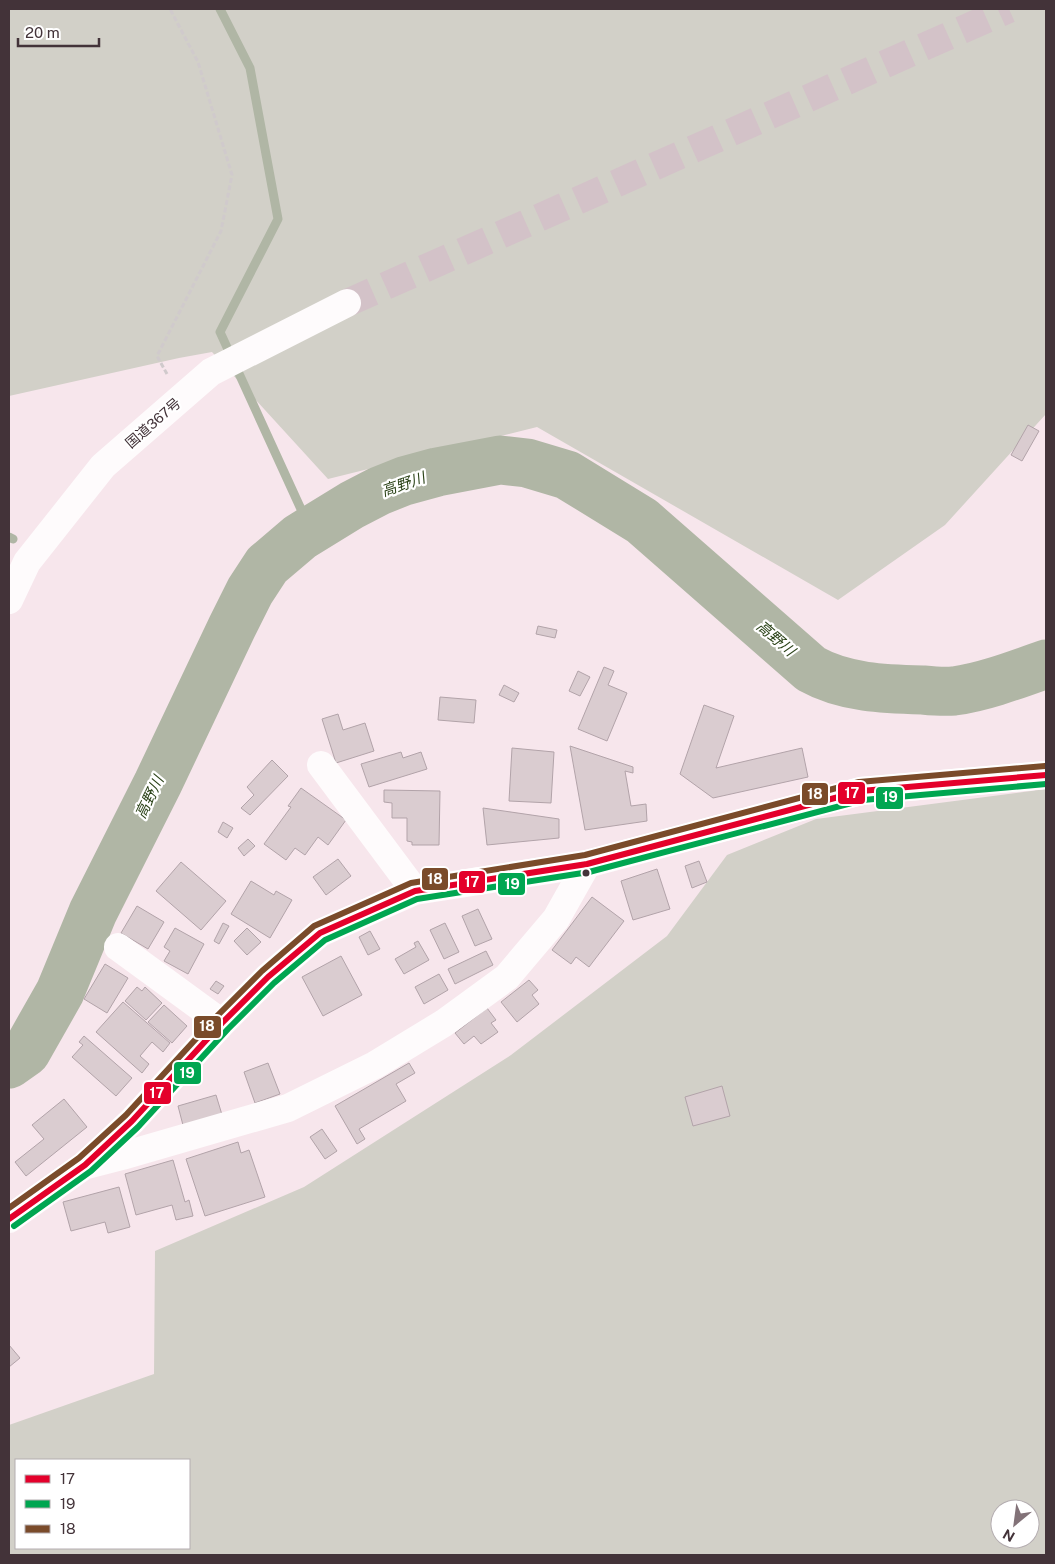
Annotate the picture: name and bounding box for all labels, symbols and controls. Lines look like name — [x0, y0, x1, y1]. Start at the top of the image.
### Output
scale bar — [18, 15, 99, 47]
text: 20 m — [25, 24, 60, 41]
street label: 国道367号 — [122, 395, 184, 451]
water label: 高野川 — [379, 468, 429, 499]
water label: 高野川 — [753, 617, 800, 660]
water label: 高野川 — [131, 771, 167, 821]
line badge: 17 — [837, 781, 866, 805]
line badge: 18 — [801, 782, 829, 806]
text: 17 — [845, 785, 860, 801]
text: 18 — [807, 786, 823, 802]
line badge: 19 — [875, 786, 904, 810]
text: 19 — [882, 789, 898, 805]
line badge: 18 — [421, 867, 449, 891]
unlabelled marker — [581, 868, 591, 878]
line badge: 17 — [458, 870, 486, 894]
text: 18 — [427, 871, 443, 887]
line badge: 19 — [497, 872, 526, 896]
text: 17 — [465, 874, 480, 890]
text: 19 — [504, 876, 520, 892]
line badge: 18 — [193, 1015, 222, 1039]
text: 18 — [199, 1018, 215, 1034]
line badge: 19 — [173, 1061, 202, 1085]
text: 19 — [179, 1065, 195, 1081]
line badge: 17 — [143, 1081, 172, 1105]
text: 17 — [150, 1085, 165, 1101]
legend — [15, 1459, 190, 1549]
text: 17 — [60, 1470, 75, 1487]
text: 19 — [60, 1495, 75, 1512]
north arrow — [990, 1499, 1040, 1549]
text: 18 — [60, 1520, 76, 1537]
text: N — [1000, 1526, 1017, 1545]

